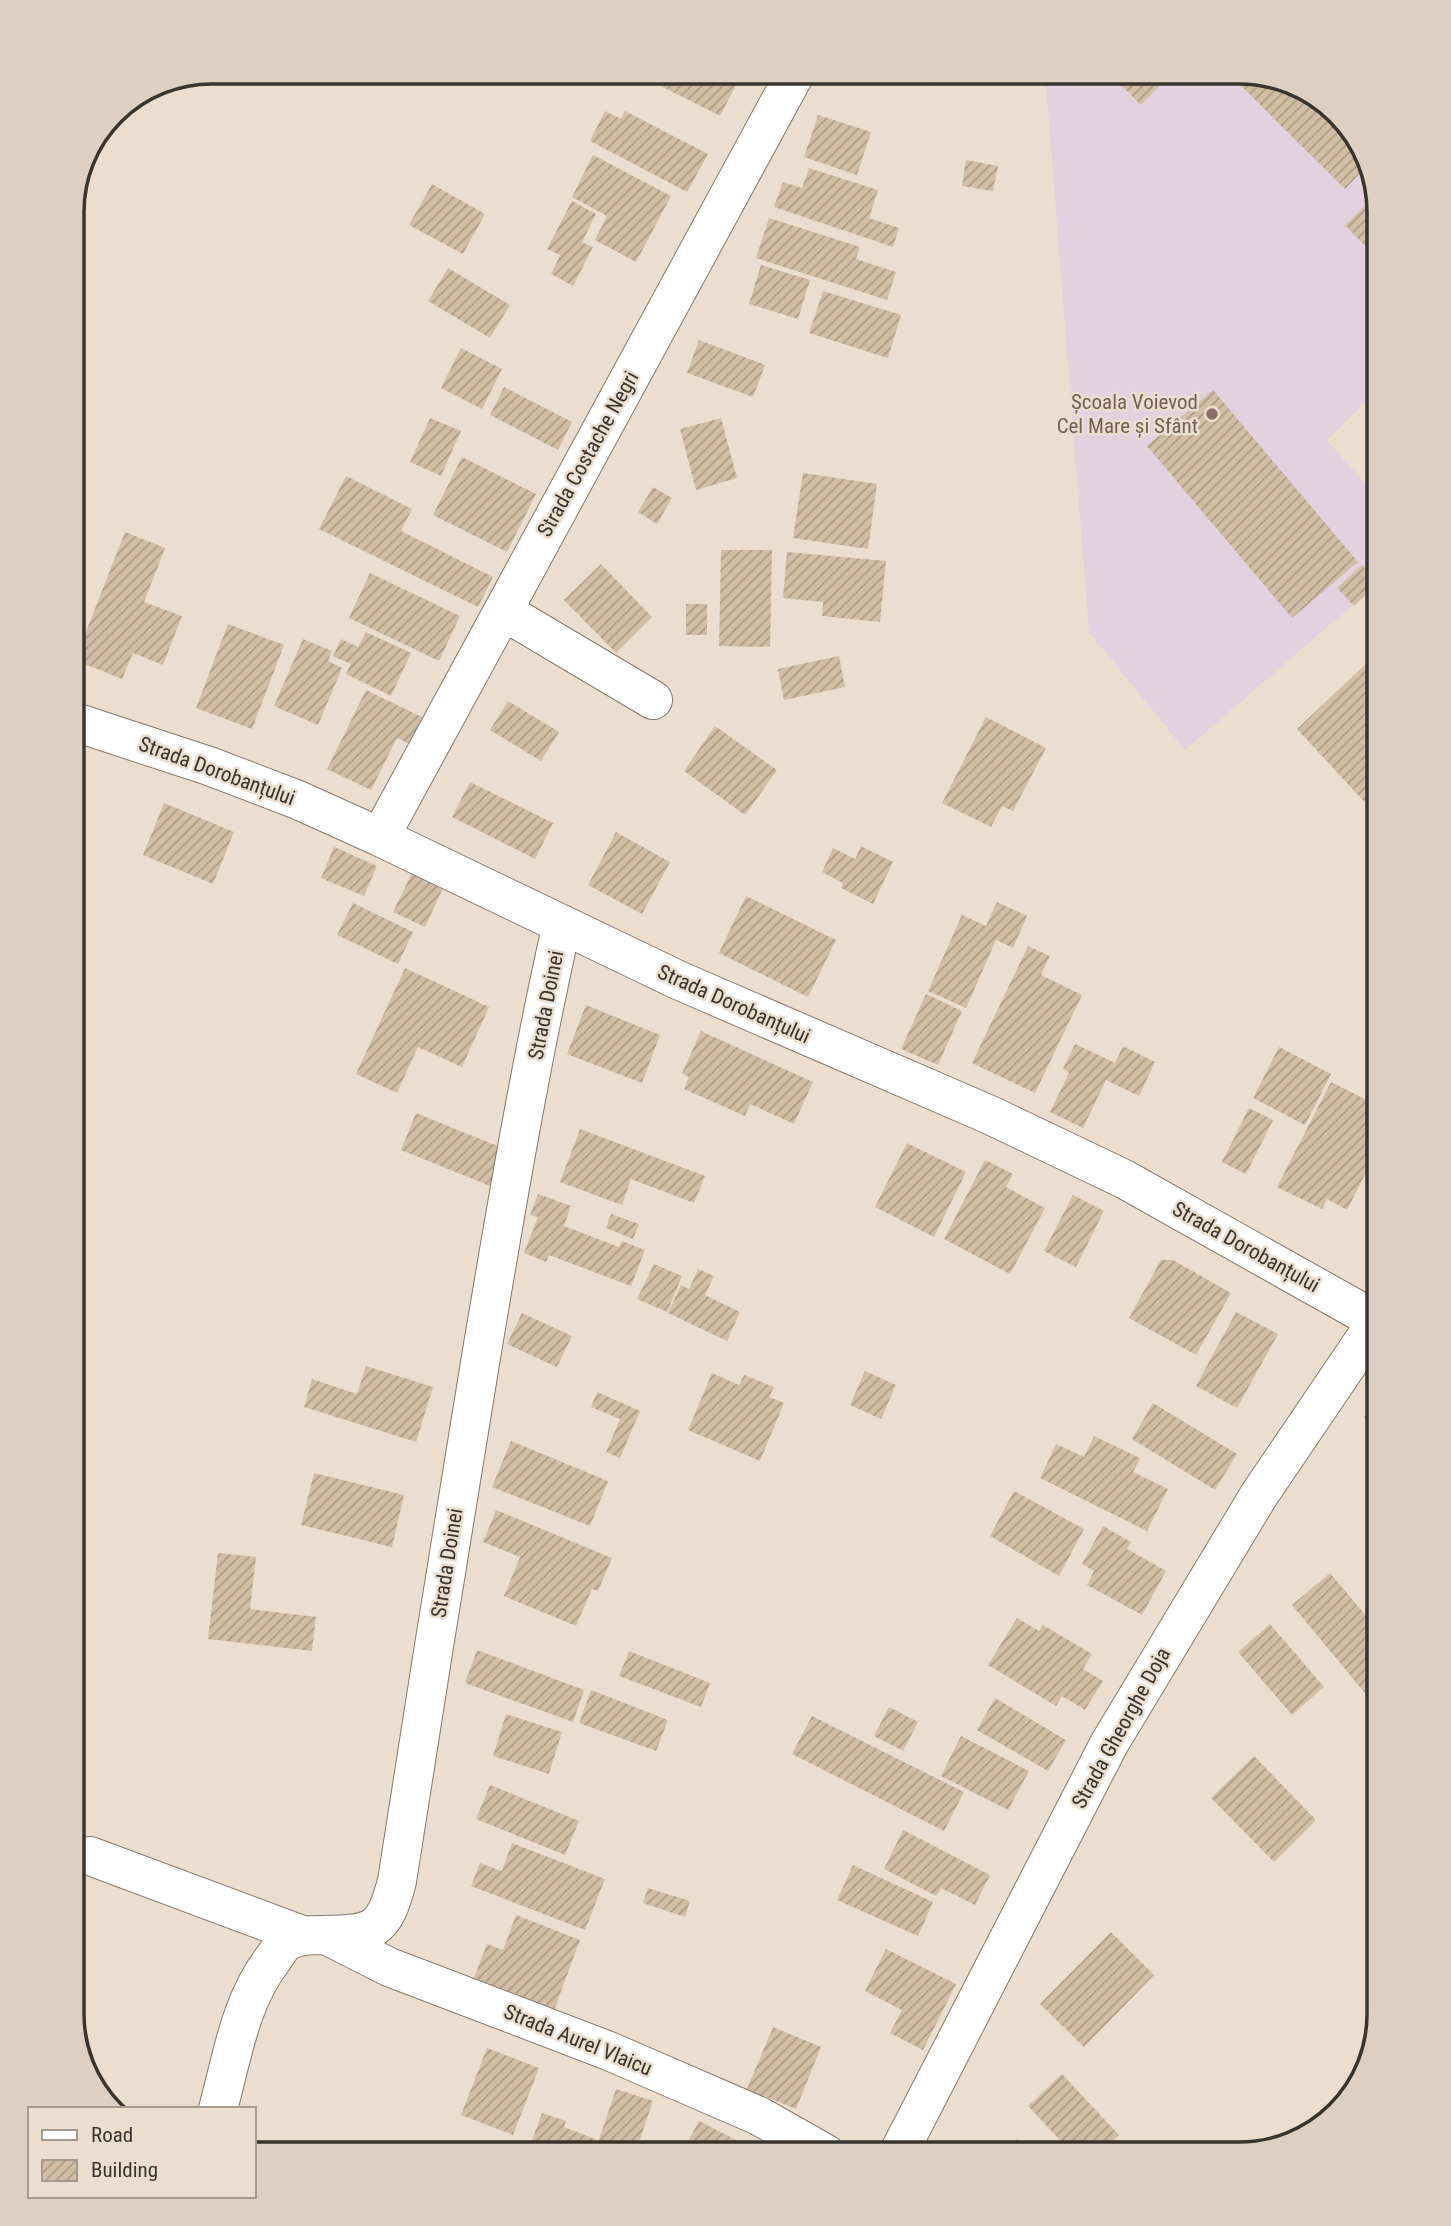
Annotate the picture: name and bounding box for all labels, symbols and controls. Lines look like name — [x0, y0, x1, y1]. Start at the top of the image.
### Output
street label: Strada Costache Negri — [532, 367, 644, 541]
place label: Școala Voievod Cel Mare și Sfânt — [1057, 390, 1198, 438]
marker: Școala Voievod Cel Mare și Sfânt — [1204, 406, 1220, 422]
street label: Strada Dorobanțului — [135, 732, 298, 811]
street label: Strada Doinei — [524, 948, 568, 1062]
street label: Strada Dorobanțului — [654, 960, 814, 1049]
street label: Strada Dorobanțului — [1168, 1197, 1324, 1298]
street label: Strada Doinei — [426, 1506, 468, 1620]
street label: Strada Gheorghe Doja — [1067, 1643, 1175, 1813]
street label: Strada Aurel Vlaicu — [500, 1999, 656, 2081]
legend — [28, 2107, 256, 2198]
text: Road — [91, 2123, 133, 2147]
text: Building — [91, 2158, 158, 2182]

